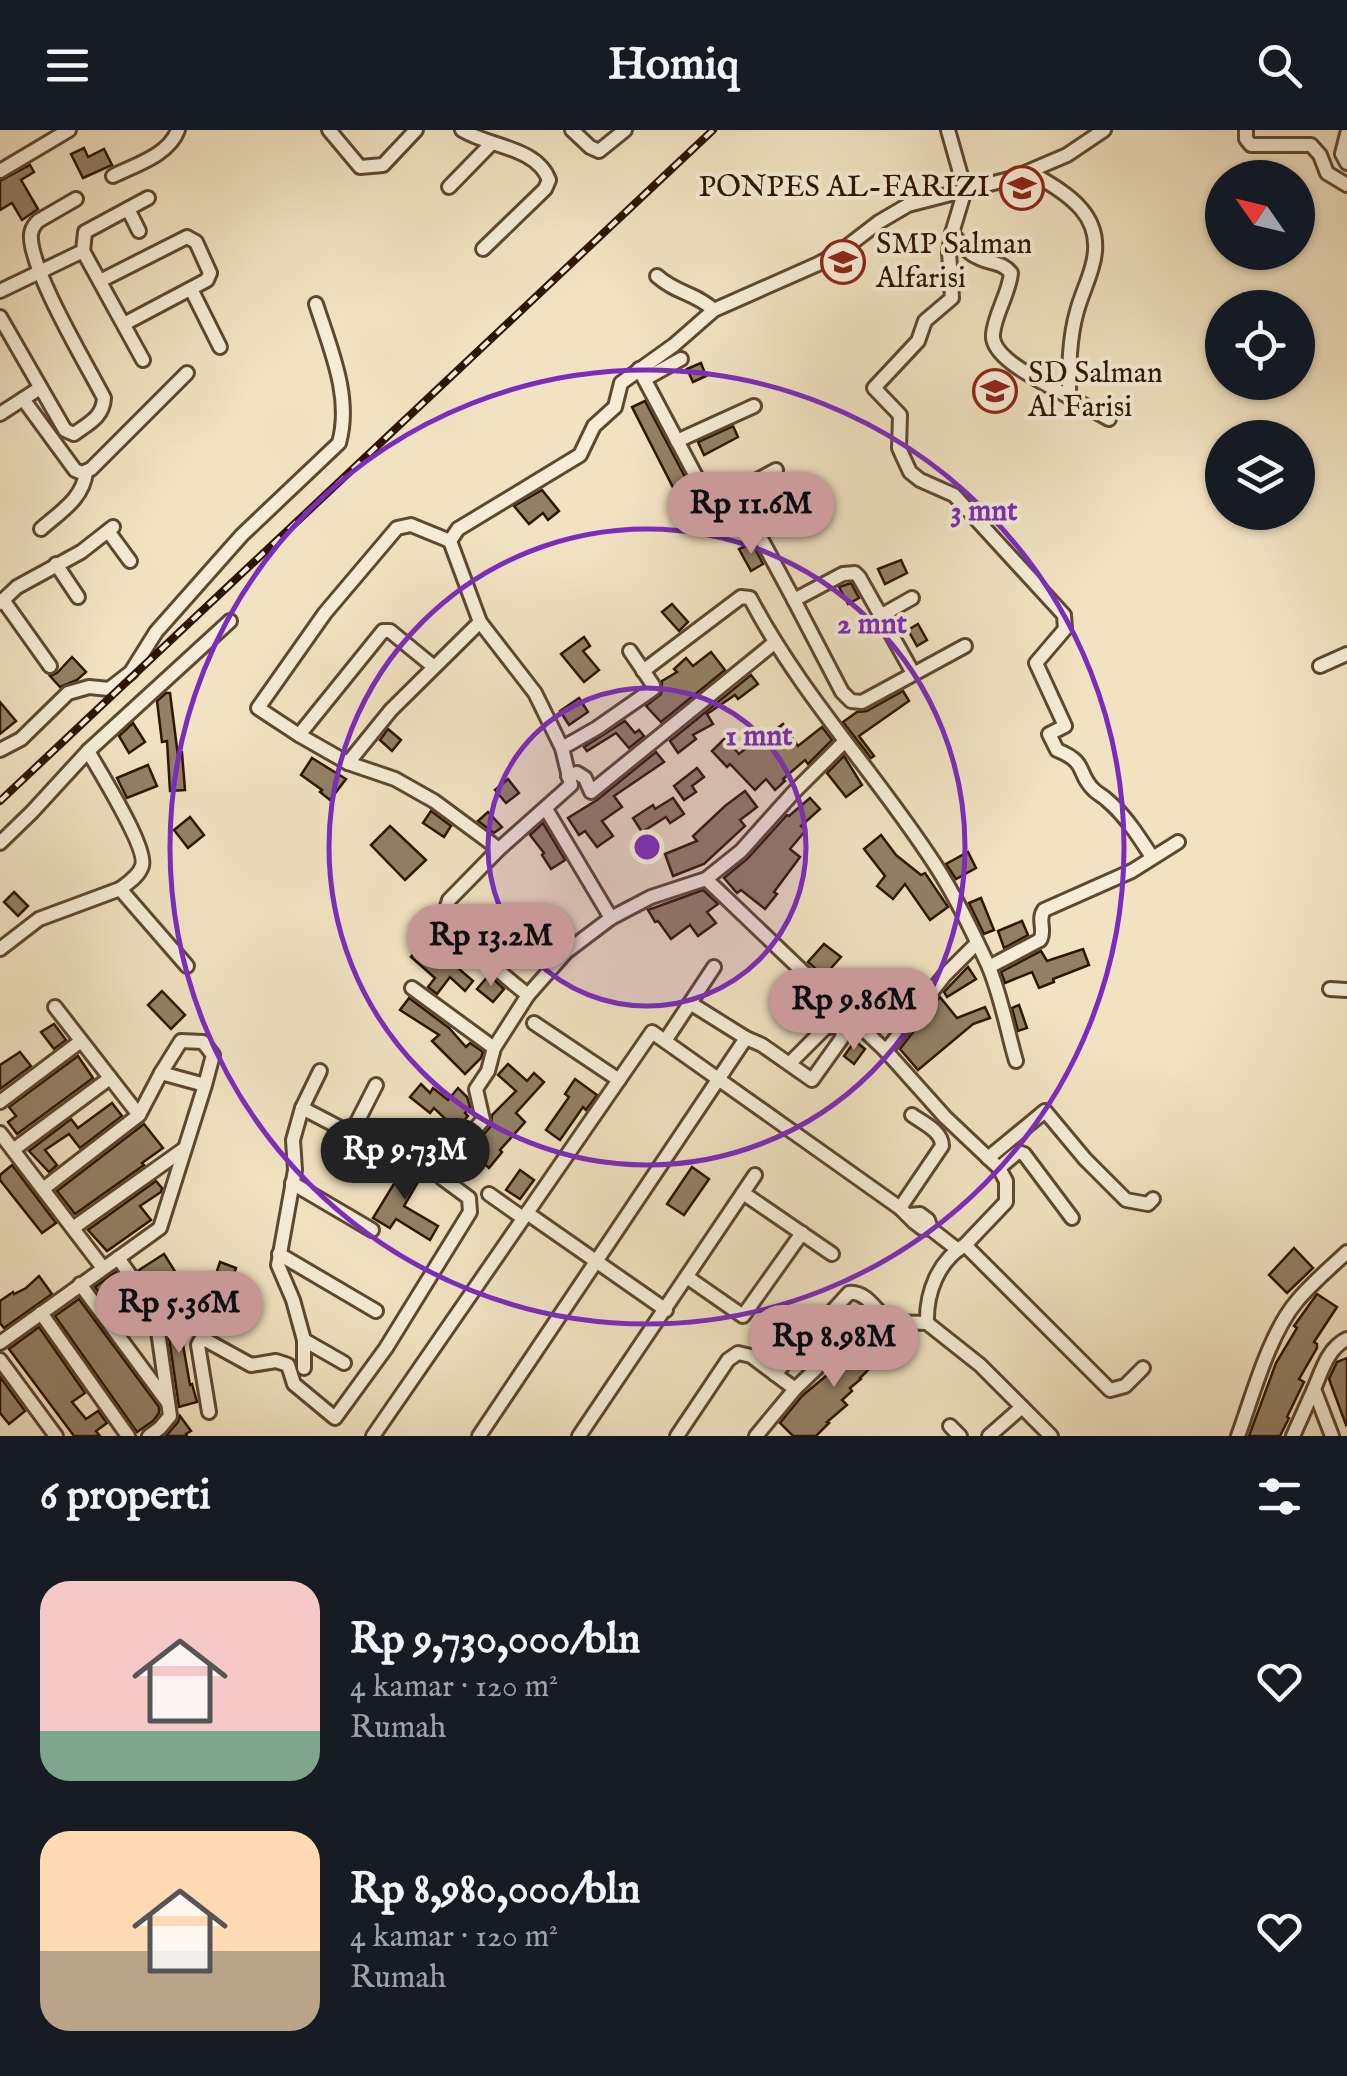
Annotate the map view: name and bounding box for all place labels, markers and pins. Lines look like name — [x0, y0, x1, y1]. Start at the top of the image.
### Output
school or university icon: PONPES AL-FARIZI — [999, 165, 1045, 211]
place label: PONPES AL-FARIZI — [699, 169, 990, 207]
place label: SMP Salman Alfarisi — [875, 226, 1032, 298]
school or university icon: SMP Salman Alfarisi — [820, 239, 866, 285]
place label: SD Salman Al Farisi — [1027, 355, 1163, 427]
school or university icon: SD Salman Al Farisi — [972, 368, 1018, 414]
pin: Rp 11.6M — [648, 472, 854, 557]
centre of rings — [629, 829, 665, 865]
pin: Rp 13.2M — [388, 904, 594, 989]
pin: Rp 9.86M — [751, 968, 957, 1053]
pin: Rp 9.73M — [302, 1118, 508, 1203]
pin: Rp 5.36M — [76, 1271, 282, 1356]
pin: Rp 8.98M — [731, 1305, 937, 1390]

